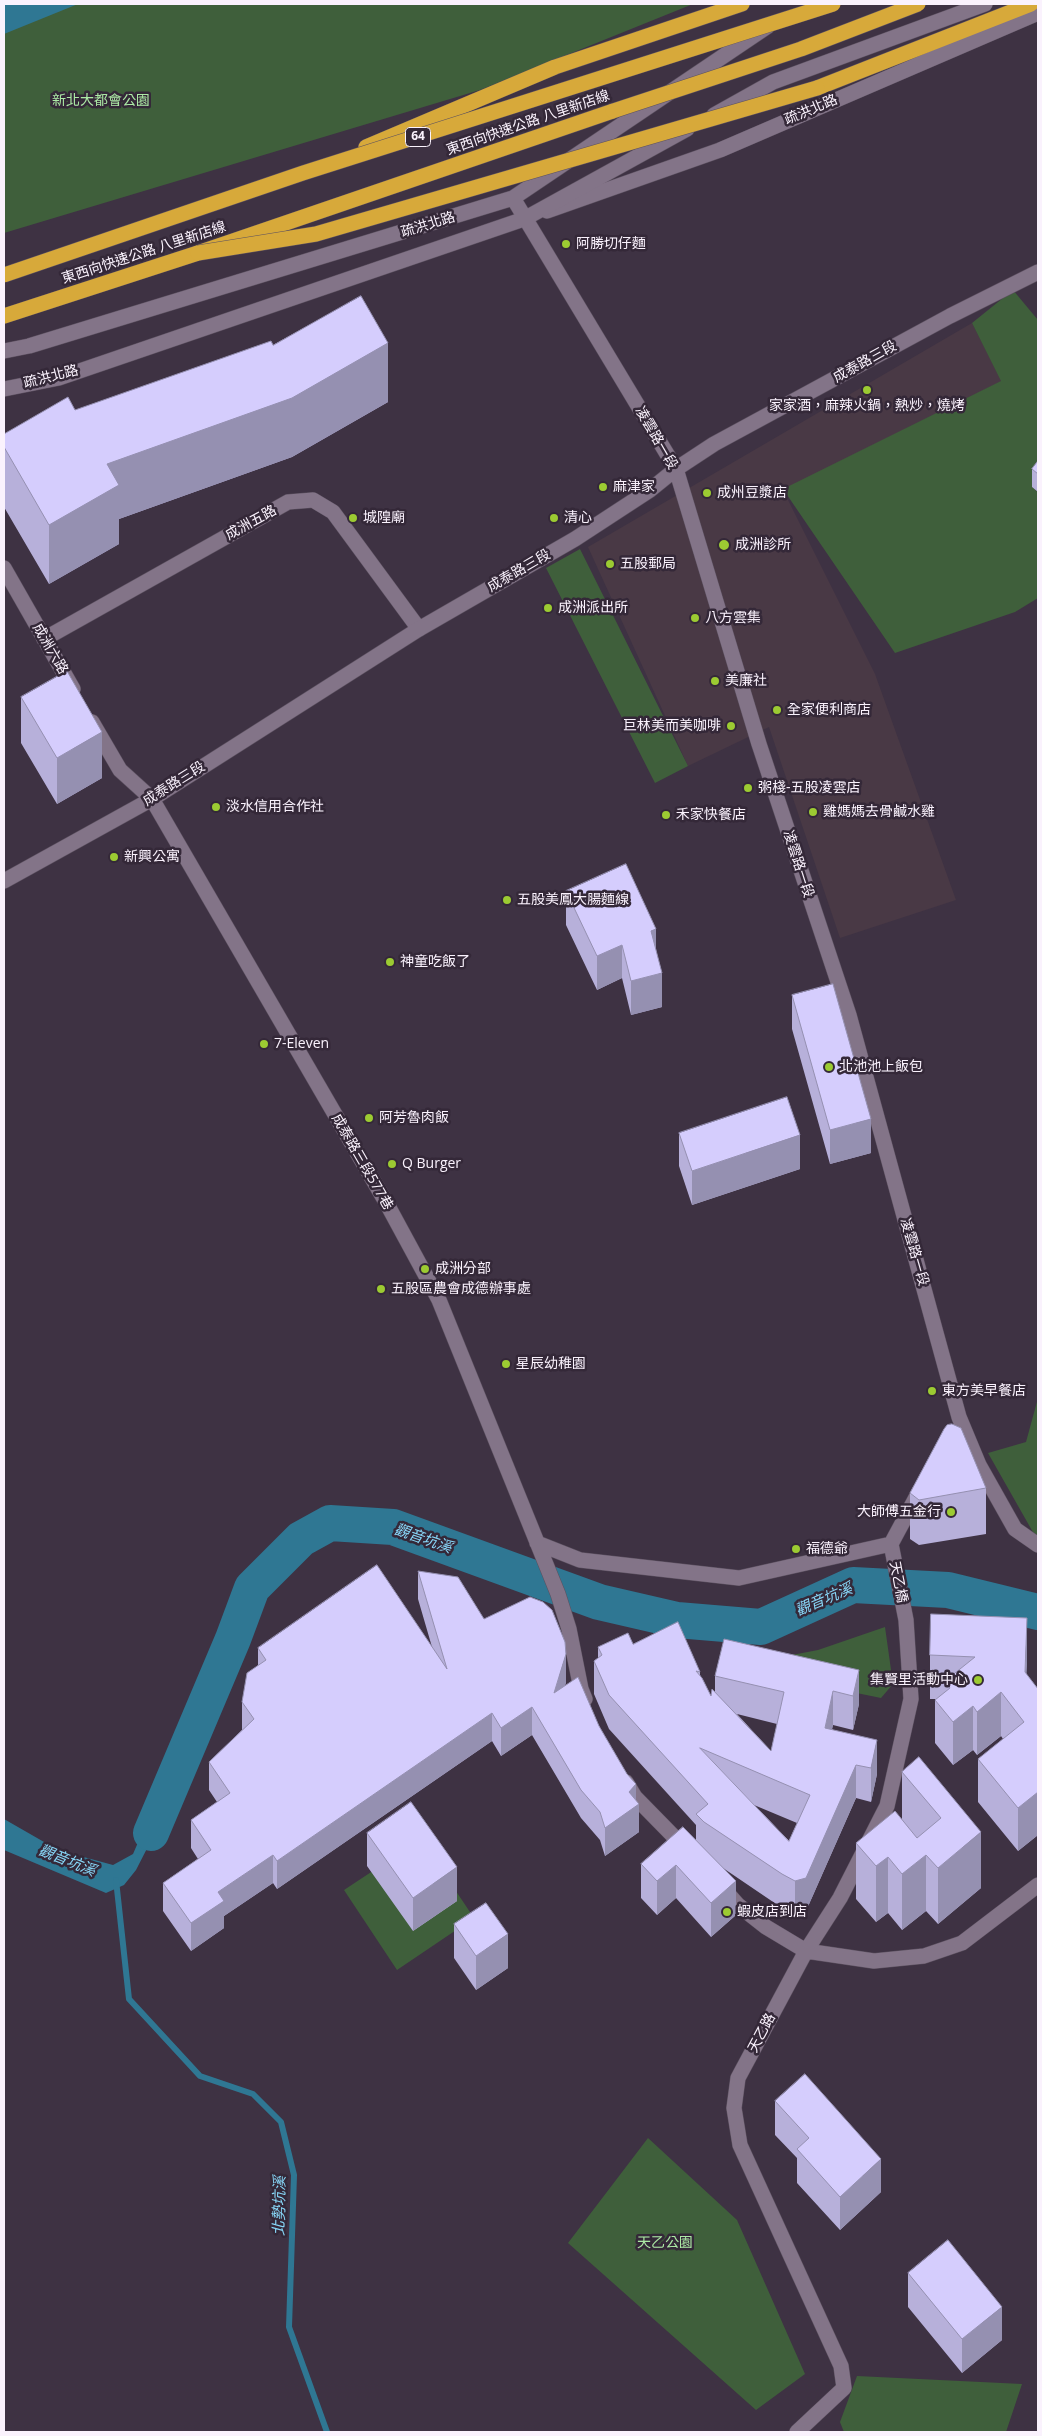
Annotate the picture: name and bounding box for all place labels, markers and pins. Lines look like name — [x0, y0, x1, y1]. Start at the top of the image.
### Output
place label: 阿勝切仔麵 — [576, 236, 646, 252]
marker: 阿勝切仔麵 — [560, 238, 572, 250]
marker: 家家酒，麻辣火鍋，熱炒，燒烤 — [861, 384, 873, 396]
place label: 家家酒，麻辣火鍋，熱炒，燒烤 — [769, 398, 965, 414]
place label: 麻津家 — [613, 479, 655, 495]
marker: 麻津家 — [597, 481, 609, 493]
place label: 成州豆漿店 — [717, 485, 787, 501]
marker: 成州豆漿店 — [701, 487, 713, 499]
place label: 城隍廟 — [363, 510, 405, 526]
place label: 清心 — [564, 510, 592, 526]
marker: 城隍廟 — [347, 512, 359, 524]
marker: 清心 — [548, 512, 560, 524]
place label: 成洲診所 — [735, 537, 791, 553]
marker: 成洲診所 — [717, 538, 731, 552]
place label: 五股郵局 — [620, 556, 676, 572]
marker: 五股郵局 — [604, 558, 616, 570]
place label: 成洲派出所 — [558, 600, 628, 616]
marker: 成洲派出所 — [542, 602, 554, 614]
place label: 八方雲集 — [705, 610, 761, 626]
marker: 八方雲集 — [689, 612, 701, 624]
place label: 美廉社 — [725, 673, 767, 689]
marker: 美廉社 — [709, 675, 721, 687]
place label: 全家便利商店 — [787, 702, 871, 718]
marker: 全家便利商店 — [771, 704, 783, 716]
place label: 巨林美而美咖啡 — [623, 718, 721, 734]
marker: 巨林美而美咖啡 — [725, 720, 737, 732]
place label: 粥棧-五股凌雲店 — [758, 780, 861, 796]
marker: 粥棧-五股凌雲店 — [742, 782, 754, 794]
place label: 淡水信用合作社 — [226, 799, 324, 815]
marker: 淡水信用合作社 — [210, 801, 222, 813]
place label: 雞媽媽去骨鹹水雞 — [823, 804, 935, 820]
marker: 雞媽媽去骨鹹水雞 — [807, 806, 819, 818]
place label: 禾家快餐店 — [676, 807, 746, 823]
marker: 禾家快餐店 — [660, 809, 672, 821]
place label: 新興公寓 — [124, 849, 180, 865]
marker: 新興公寓 — [108, 851, 120, 863]
place label: 五股美鳳大腸麵線 — [517, 892, 629, 908]
marker: 五股美鳳大腸麵線 — [501, 894, 513, 906]
place label: 神童吃飯了 — [400, 954, 470, 970]
marker: 神童吃飯了 — [384, 956, 396, 968]
place label: 7-Eleven — [274, 1036, 329, 1052]
marker: 7-Eleven — [258, 1038, 270, 1050]
place label: 北池池上飯包 — [839, 1059, 923, 1075]
marker: 北池池上飯包 — [823, 1061, 835, 1073]
place label: 阿芳魯肉飯 — [379, 1110, 449, 1126]
marker: 阿芳魯肉飯 — [363, 1112, 375, 1124]
place label: Q Burger — [402, 1156, 461, 1172]
marker: Q Burger — [386, 1158, 398, 1170]
place label: 成洲分部 — [435, 1261, 491, 1277]
marker: 成洲分部 — [419, 1263, 431, 1275]
place label: 五股區農會成德辦事處 — [391, 1281, 531, 1297]
marker: 五股區農會成德辦事處 — [375, 1283, 387, 1295]
place label: 星辰幼稚園 — [516, 1356, 586, 1372]
marker: 星辰幼稚園 — [500, 1358, 512, 1370]
place label: 東方美早餐店 — [942, 1383, 1026, 1399]
marker: 東方美早餐店 — [926, 1385, 938, 1397]
place label: 大師傅五金行 — [857, 1504, 941, 1520]
marker: 大師傅五金行 — [945, 1506, 957, 1518]
place label: 福德爺 — [806, 1541, 848, 1557]
marker: 福德爺 — [790, 1543, 802, 1555]
place label: 集賢里活動中心 — [870, 1672, 968, 1688]
marker: 集賢里活動中心 — [972, 1674, 984, 1686]
place label: 蝦皮店到店 — [737, 1904, 807, 1920]
marker: 蝦皮店到店 — [721, 1906, 733, 1918]

